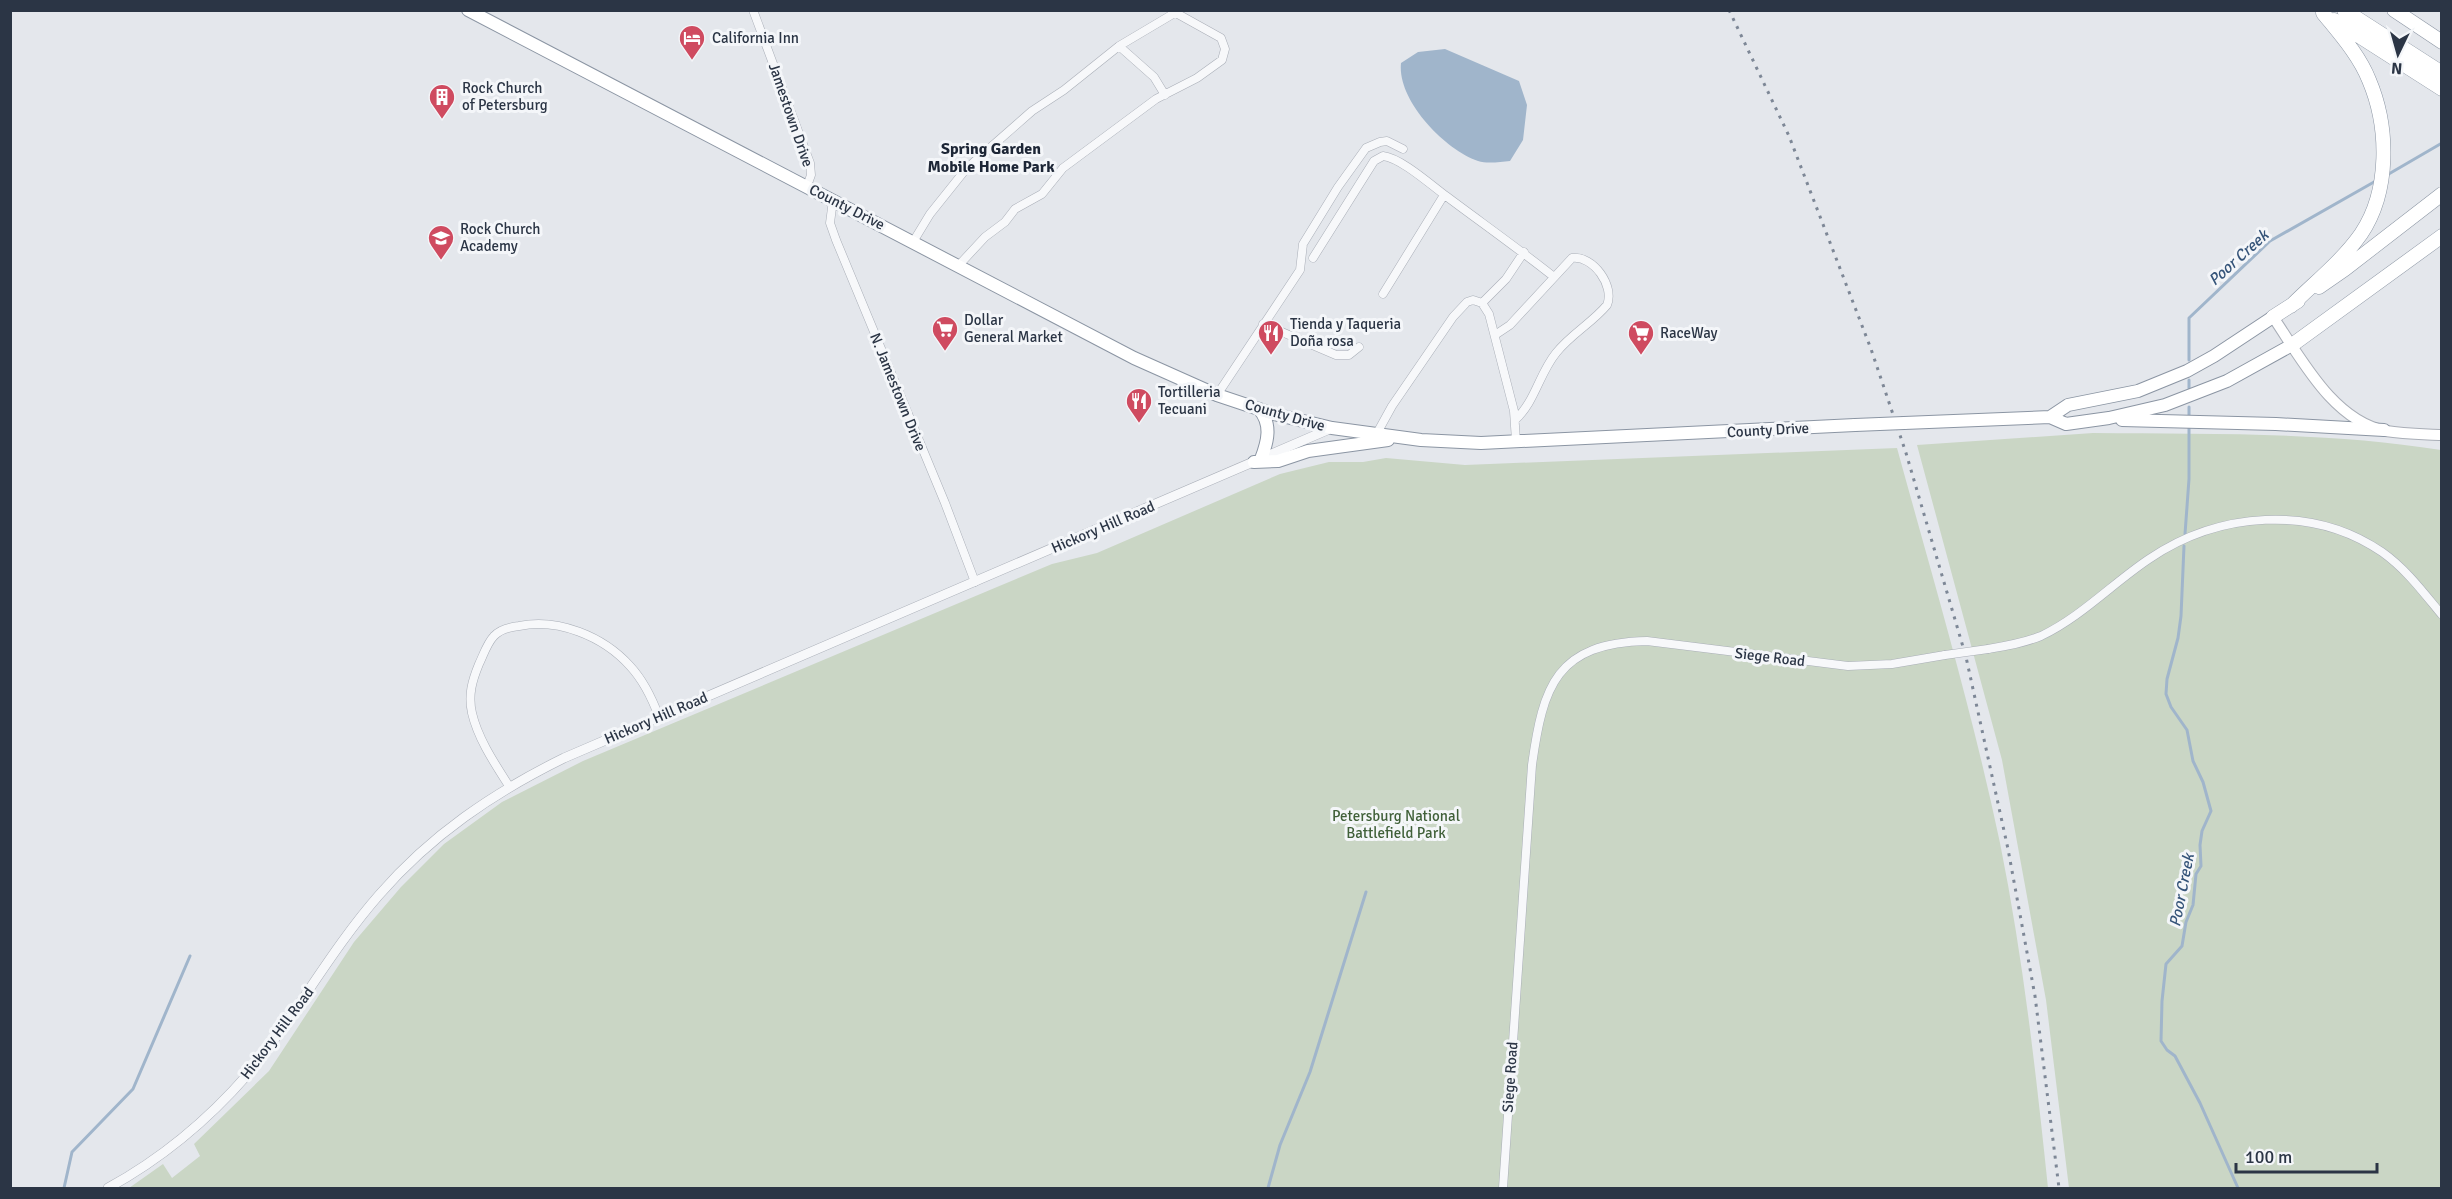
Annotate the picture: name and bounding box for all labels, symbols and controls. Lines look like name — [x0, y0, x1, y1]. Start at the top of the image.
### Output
hotel icon: California Inn — [677, 23, 707, 61]
north arrow — [2368, 24, 2428, 84]
place label: California Inn — [712, 29, 799, 47]
text: N — [2390, 57, 2403, 78]
street label: Jamestown Drive — [765, 61, 817, 169]
place label: Rock Church of Petersburg — [462, 79, 548, 114]
building icon: Rock Church of Petersburg — [427, 82, 457, 120]
district label: Spring Garden Mobile Home Park — [927, 139, 1055, 177]
street label: County Drive — [806, 180, 888, 234]
place label: Rock Church Academy — [460, 220, 540, 255]
school or university icon: Rock Church Academy — [426, 223, 456, 261]
water label: Poor Creek — [2204, 224, 2274, 290]
place label: Dollar General Market — [964, 311, 1063, 346]
supermarket icon: Dollar General Market — [930, 314, 960, 352]
place label: Tienda y Taqueria Doña rosa — [1290, 315, 1401, 350]
restaurant icon: Tienda y Taqueria Doña rosa — [1256, 318, 1286, 356]
supermarket icon: RaceWay — [1626, 318, 1656, 356]
place label: RaceWay — [1660, 324, 1718, 342]
street label: N. Jamestown Drive — [866, 330, 930, 454]
place label: Tortilleria Tecuani — [1158, 383, 1221, 418]
restaurant icon: Tortilleria Tecuani — [1124, 386, 1154, 424]
street label: County Drive — [1243, 395, 1327, 435]
street label: County Drive — [1726, 419, 1810, 441]
street label: Hickory Hill Road — [1049, 497, 1158, 557]
street label: Siege Road — [1734, 644, 1806, 670]
street label: Hickory Hill Road — [602, 688, 711, 748]
park label: Petersburg National Battlefield Park — [1332, 807, 1460, 842]
water label: Poor Creek — [2165, 850, 2199, 928]
street label: Hickory Hill Road — [236, 983, 318, 1083]
street label: Siege Road — [1499, 1041, 1521, 1113]
scale bar — [2236, 1136, 2377, 1174]
text: 100 m — [2245, 1146, 2292, 1168]

